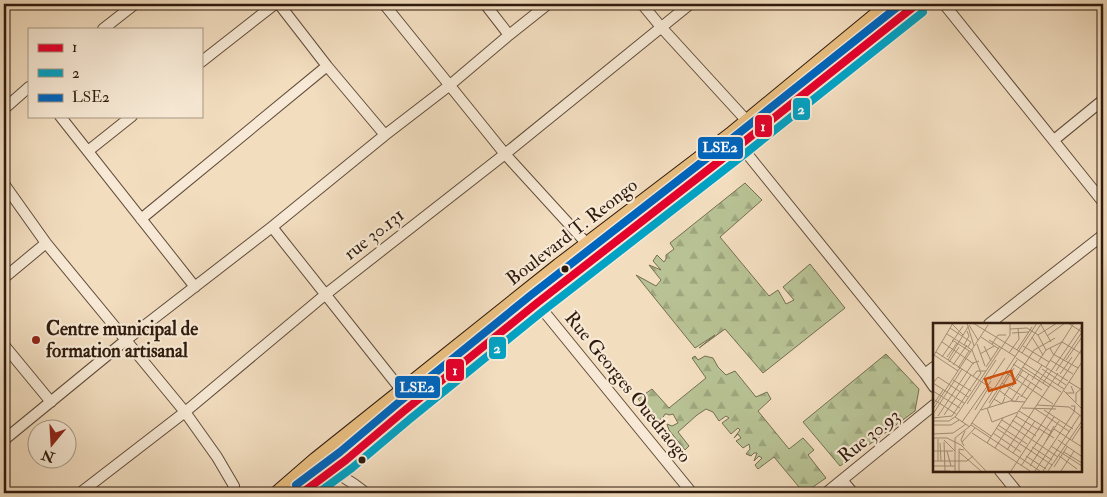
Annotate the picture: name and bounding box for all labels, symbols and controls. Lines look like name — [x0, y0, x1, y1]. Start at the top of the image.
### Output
legend — [28, 28, 202, 118]
text: 1 — [72, 38, 77, 57]
text: 2 — [72, 64, 80, 83]
text: LSE2 — [72, 88, 110, 107]
line badge: 2 — [792, 97, 811, 121]
text: 2 — [797, 101, 805, 118]
line badge: 1 — [754, 114, 773, 138]
text: 1 — [761, 118, 766, 135]
line badge: LSE2 — [697, 136, 744, 160]
text: LSE2 — [702, 139, 738, 156]
street label: Boulevard T. Reongo — [502, 173, 642, 291]
street label: rue 30.131 — [339, 203, 409, 265]
unlabelled marker — [560, 264, 570, 274]
street label: Rue Georges Ouedraogo — [559, 306, 697, 468]
place label: Centre municipal de formation artisanal — [46, 317, 198, 363]
inset map — [933, 323, 1082, 472]
marker: Centre municipal de formation artisanal — [30, 334, 42, 346]
line badge: 2 — [488, 336, 507, 360]
text: 2 — [493, 340, 501, 357]
line badge: 1 — [445, 358, 465, 382]
text: 1 — [453, 362, 458, 379]
line badge: LSE2 — [394, 375, 441, 399]
text: LSE2 — [399, 379, 435, 396]
street label: Rue 30.93 — [833, 404, 905, 468]
north arrow — [28, 420, 78, 470]
text: N — [39, 446, 58, 466]
unlabelled marker — [357, 455, 367, 465]

